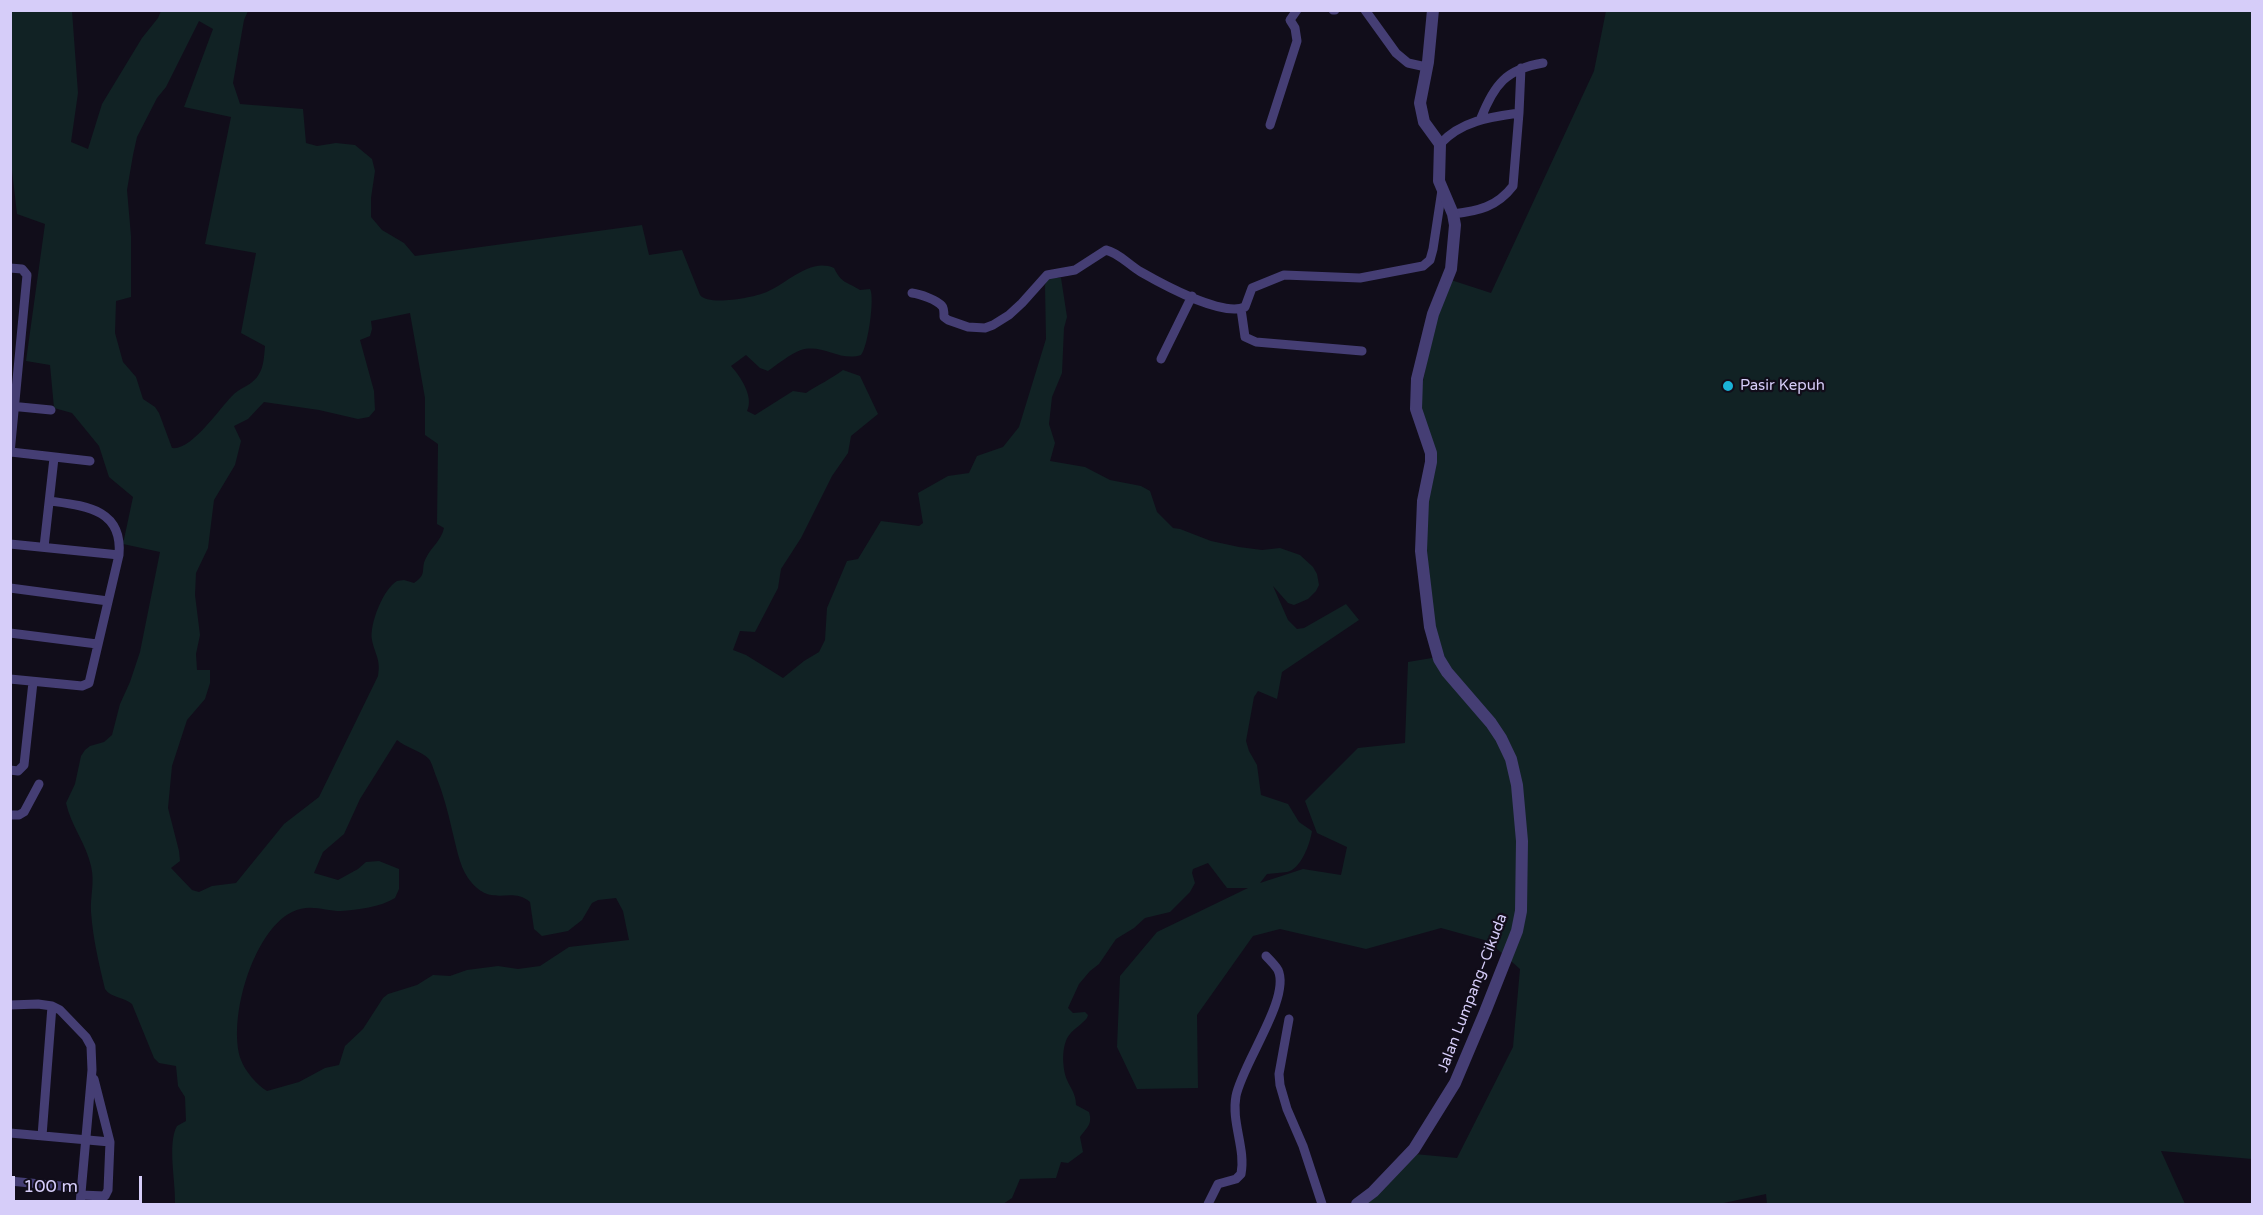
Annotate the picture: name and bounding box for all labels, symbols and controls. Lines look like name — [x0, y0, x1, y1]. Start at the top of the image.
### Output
place label: Pasir Kepuh — [1740, 377, 1825, 395]
marker: Pasir Kepuh — [1721, 379, 1735, 393]
street label: Jalan Lumpang–Cikuda — [1434, 911, 1512, 1075]
scale bar — [15, 1164, 146, 1202]
text: 100 m — [23, 1175, 78, 1197]

